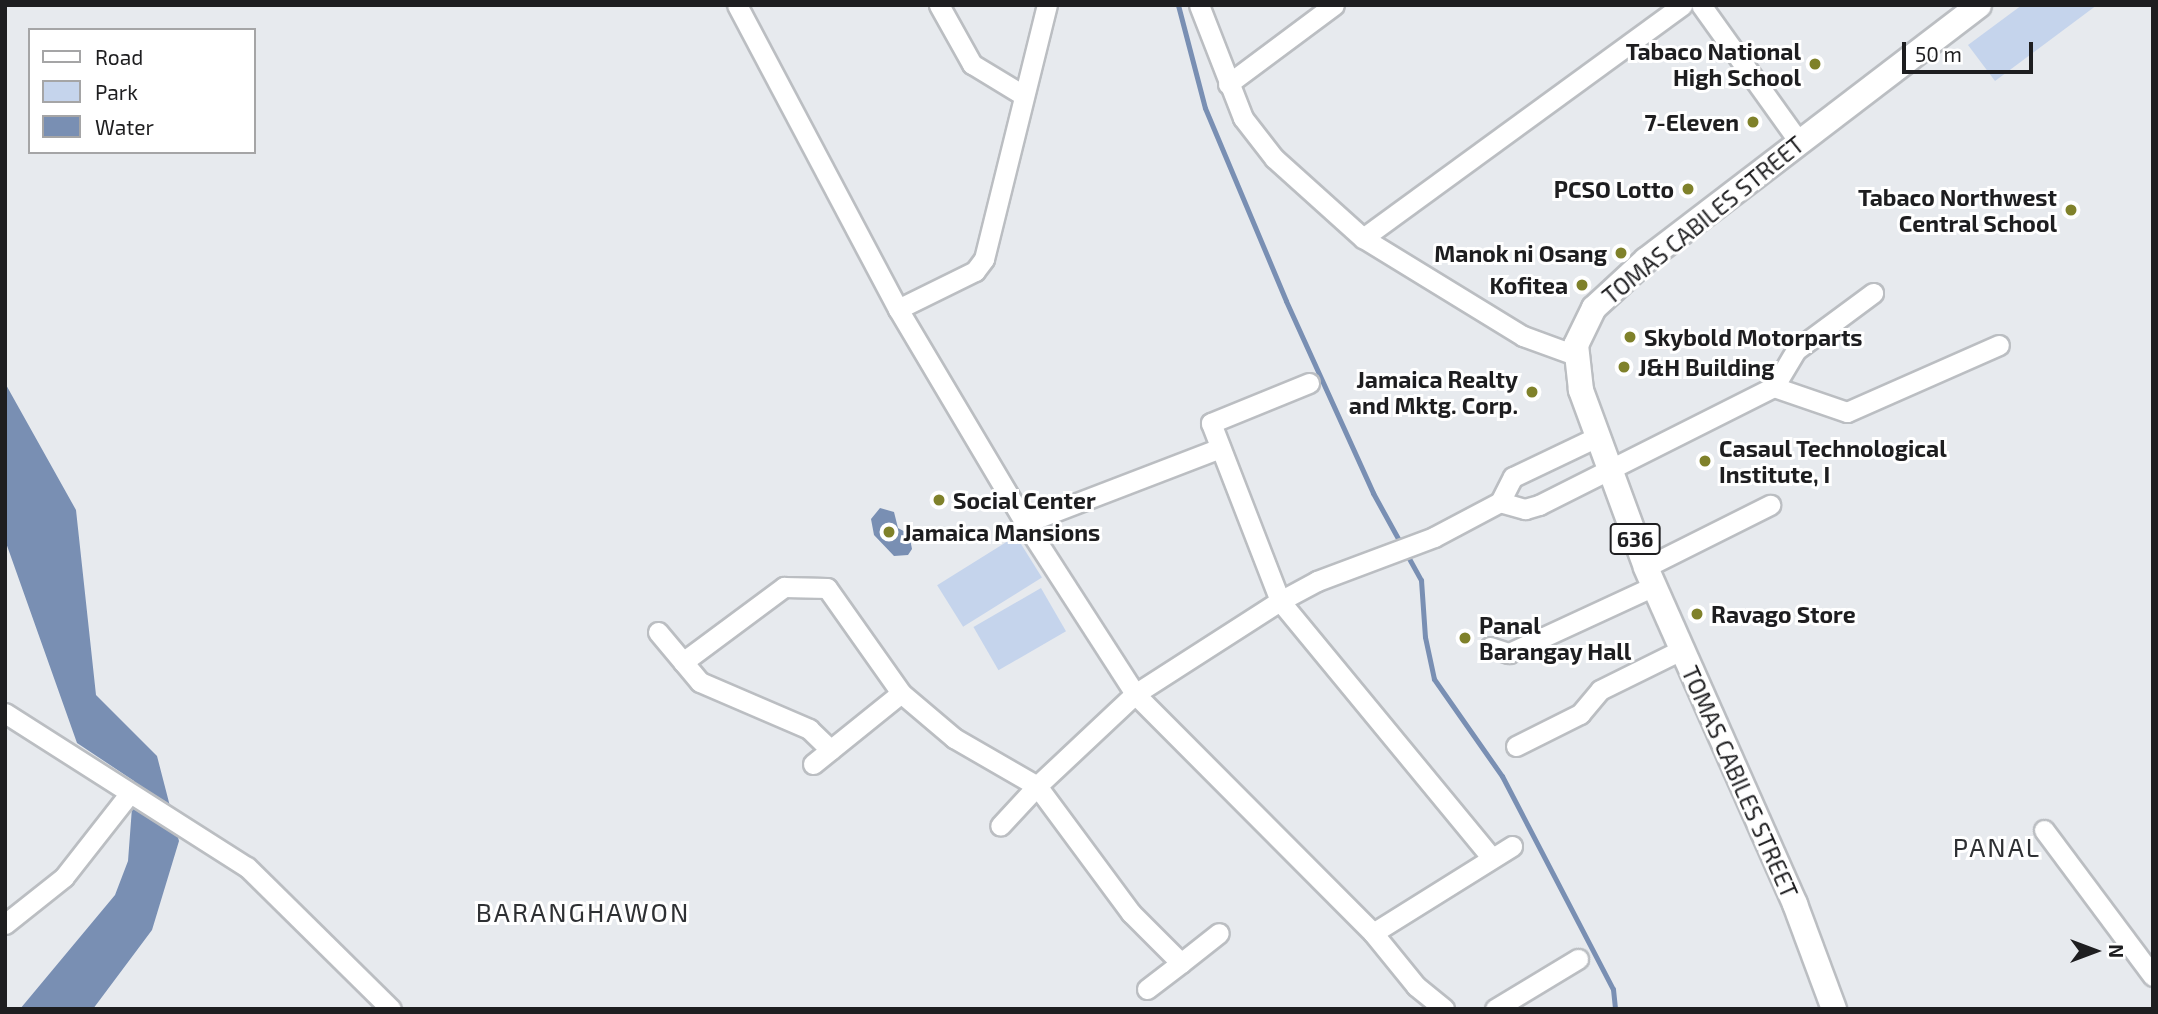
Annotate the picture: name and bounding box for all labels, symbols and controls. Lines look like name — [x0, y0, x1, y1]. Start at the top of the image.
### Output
legend — [28, 28, 256, 154]
scale bar — [1906, 28, 2037, 72]
place label: Tabaco National High School — [1626, 37, 1801, 91]
text: 50 m — [1915, 41, 1962, 66]
text: Road — [95, 44, 143, 69]
marker: Tabaco National High School — [1807, 56, 1823, 72]
text: Park — [95, 79, 138, 104]
place label: 7-Eleven — [1644, 108, 1739, 136]
text: Water — [95, 114, 154, 139]
marker: 7-Eleven — [1745, 114, 1761, 130]
street label: TOMAS CABILES STREET — [1597, 130, 1809, 310]
place label: PCSO Lotto — [1554, 175, 1674, 203]
marker: PCSO Lotto — [1680, 181, 1696, 197]
place label: Tabaco Northwest Central School — [1858, 183, 2057, 237]
marker: Tabaco Northwest Central School — [2063, 202, 2079, 218]
place label: Manok ni Osang — [1434, 239, 1607, 267]
marker: Manok ni Osang — [1613, 245, 1629, 261]
place label: Kofitea — [1489, 271, 1568, 299]
marker: Kofitea — [1574, 277, 1590, 293]
place label: Skybold Motorparts — [1644, 323, 1863, 351]
marker: Skybold Motorparts — [1622, 329, 1638, 345]
place label: J&H Building — [1638, 353, 1775, 381]
marker: J&H Building — [1616, 359, 1632, 375]
place label: Jamaica Realty and Mktg. Corp. — [1349, 365, 1518, 419]
marker: Jamaica Realty and Mktg. Corp. — [1524, 384, 1540, 400]
place label: Casaul Technological Institute, I — [1719, 434, 1948, 488]
marker: Casaul Technological Institute, I — [1697, 453, 1713, 469]
place label: Social Center — [953, 486, 1096, 514]
marker: Social Center — [931, 492, 947, 508]
place label: Jamaica Mansions — [903, 518, 1100, 546]
road number: 636 — [1609, 522, 1661, 556]
marker: Jamaica Mansions — [881, 524, 897, 540]
place label: Ravago Store — [1711, 600, 1856, 628]
marker: Ravago Store — [1689, 606, 1705, 622]
place label: Panal Barangay Hall — [1479, 611, 1632, 665]
marker: Panal Barangay Hall — [1457, 630, 1473, 646]
street label: TOMAS CABILES STREET — [1676, 662, 1804, 902]
district label: PANAL — [1953, 831, 2041, 863]
district label: BARANGHAWON — [477, 896, 689, 928]
north arrow — [2060, 916, 2130, 986]
text: N — [2105, 944, 2128, 958]

